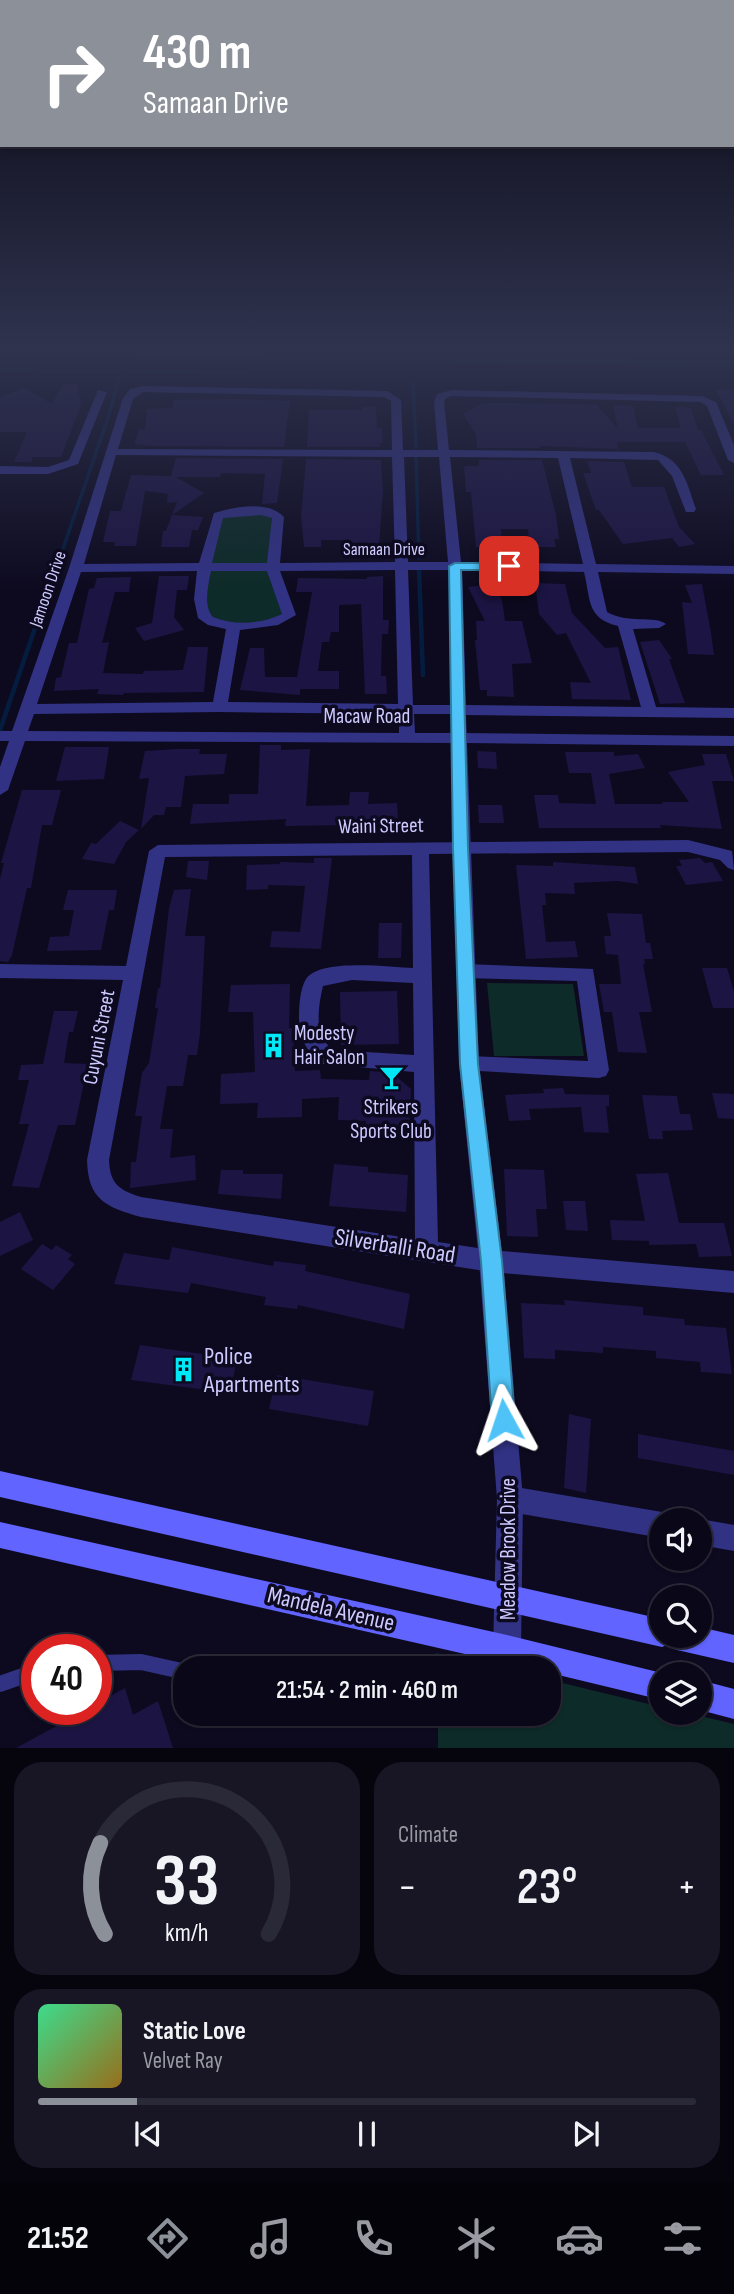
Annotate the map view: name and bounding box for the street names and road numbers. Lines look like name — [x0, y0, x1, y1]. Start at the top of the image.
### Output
street label: Samaan Drive — [343, 539, 425, 560]
street label: Jamoon Drive — [25, 548, 71, 631]
street label: Macaw Road — [324, 704, 410, 729]
street label: Waini Street — [338, 813, 424, 839]
street label: Cuyuni Street — [78, 987, 120, 1087]
street label: Silverballi Road — [333, 1222, 457, 1270]
street label: Meadow Brook Drive — [496, 1478, 521, 1620]
street label: Mandela Avenue — [265, 1580, 397, 1638]

